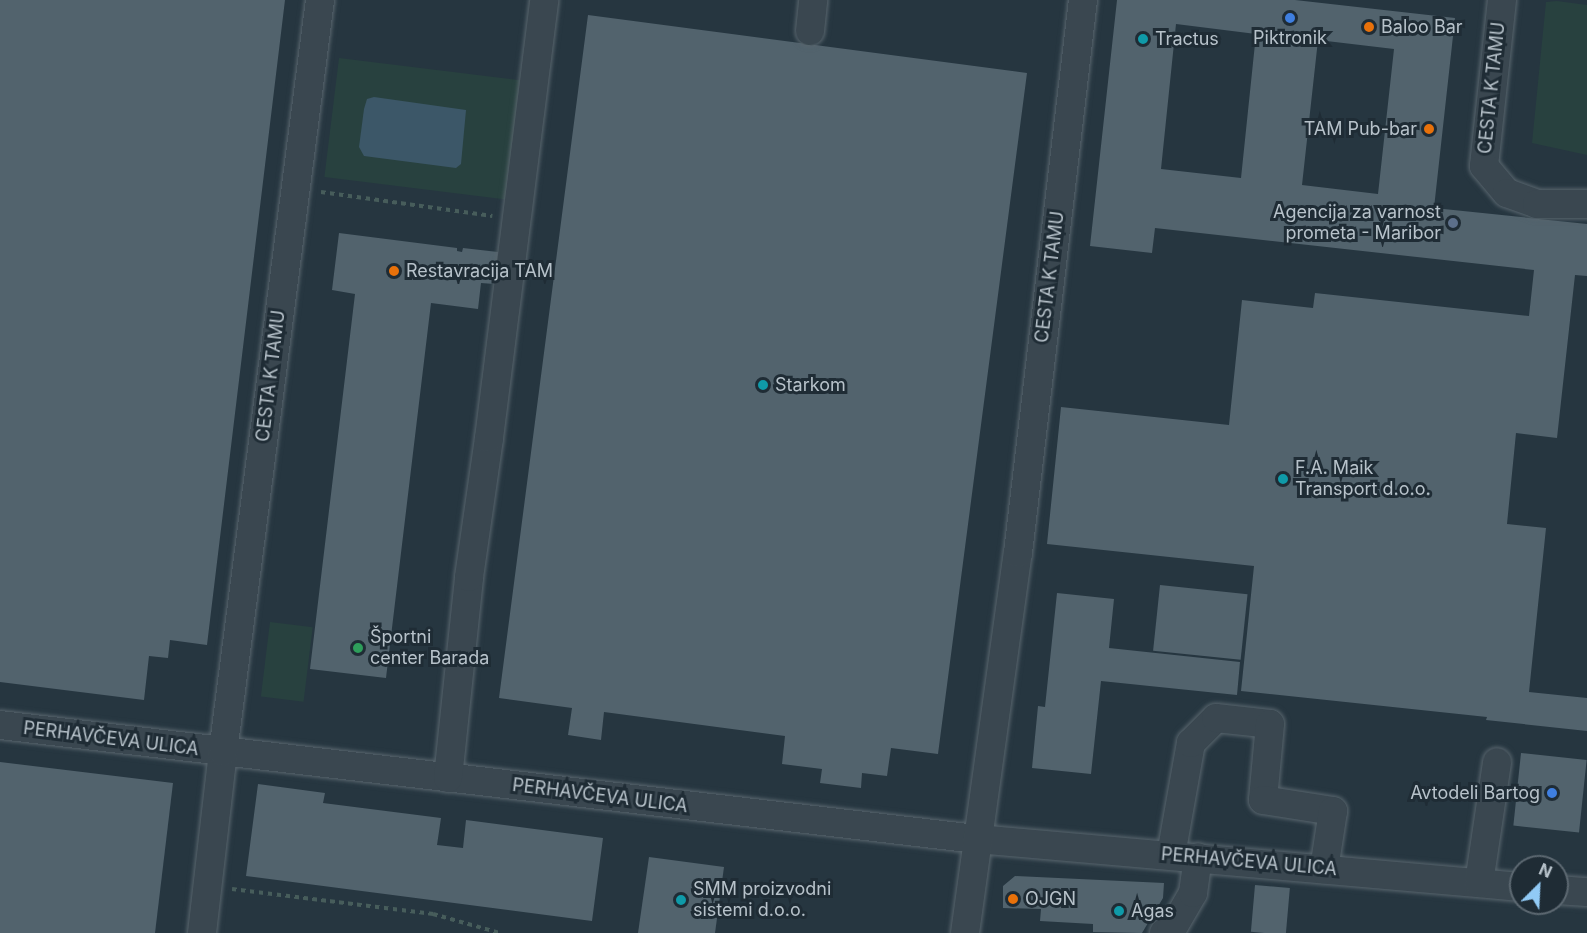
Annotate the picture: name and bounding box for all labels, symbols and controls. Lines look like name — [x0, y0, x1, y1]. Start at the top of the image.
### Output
marker: Piktronik — [1283, 11, 1297, 25]
place label: Baloo Bar — [1381, 16, 1463, 38]
marker: Baloo Bar — [1362, 20, 1376, 34]
street label: CESTA K TAMU — [1474, 21, 1510, 155]
place label: Piktronik — [1253, 27, 1327, 49]
place label: Tractus — [1155, 28, 1219, 50]
marker: Tractus — [1136, 32, 1150, 46]
place label: TAM Pub-bar — [1304, 118, 1417, 140]
marker: TAM Pub-bar — [1422, 122, 1436, 136]
place label: Agencija za varnost prometa - Maribor — [1273, 202, 1441, 244]
street label: CESTA K TAMU — [1031, 210, 1069, 344]
marker: Agencija za varnost prometa - Maribor — [1446, 216, 1460, 230]
place label: Restavracija TAM — [406, 260, 553, 282]
marker: Restavracija TAM — [387, 264, 401, 278]
street label: CESTA K TAMU — [252, 309, 290, 443]
place label: Starkom — [775, 374, 846, 396]
marker: Starkom — [756, 378, 770, 392]
place label: F.A. Maik Transport d.o.o. — [1295, 458, 1431, 500]
marker: F.A. Maik Transport d.o.o. — [1276, 472, 1290, 486]
place label: Športni center Barada — [370, 627, 489, 670]
marker: Športni center Barada — [351, 641, 365, 655]
street label: PERHAVČEVA ULICA — [22, 718, 200, 760]
street label: PERHAVČEVA ULICA — [511, 775, 689, 817]
place label: Avtodeli Bartog — [1410, 782, 1540, 804]
marker: Avtodeli Bartog — [1545, 786, 1559, 800]
street label: PERHAVČEVA ULICA — [1160, 844, 1338, 880]
north arrow — [1509, 855, 1569, 915]
text: N — [1536, 859, 1555, 882]
place label: SMM proizvodni sistemi d.o.o. — [693, 879, 831, 922]
place label: OJGN — [1025, 888, 1076, 910]
marker: OJGN — [1006, 892, 1020, 906]
marker: SMM proizvodni sistemi d.o.o. — [674, 893, 688, 907]
place label: Agas — [1131, 900, 1174, 922]
marker: Agas — [1112, 904, 1126, 918]

